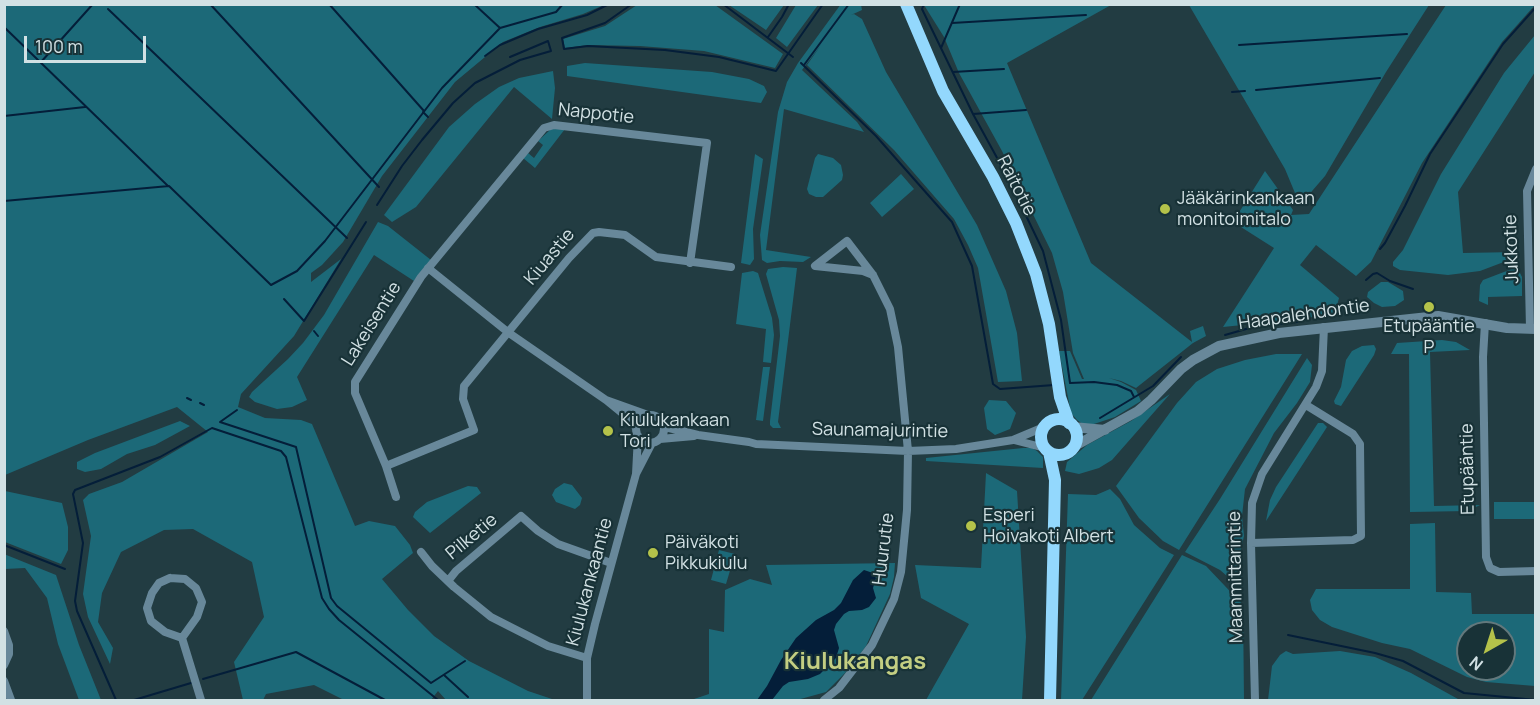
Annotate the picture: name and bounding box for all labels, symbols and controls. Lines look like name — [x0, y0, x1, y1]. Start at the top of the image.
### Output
scale bar — [27, 24, 148, 62]
text: 100 m — [35, 34, 83, 58]
street label: Nappotie — [557, 99, 635, 129]
street label: Raitotie — [992, 152, 1040, 220]
place label: Jääkärinkankaan monitoimitalo — [1177, 188, 1315, 230]
marker: Jääkärinkankaan monitoimitalo — [1158, 202, 1172, 216]
street label: Jukkotie — [1500, 214, 1524, 284]
street label: Kiuastie — [520, 224, 580, 290]
street label: Lakeisentie — [338, 278, 406, 370]
street label: Haapalehdontie — [1237, 295, 1371, 335]
marker: Etupääntie P — [1422, 300, 1436, 314]
place label: Etupääntie P — [1383, 316, 1475, 358]
place label: Kiulukankaan Tori — [620, 410, 730, 452]
street label: Saunamajurintie — [812, 419, 948, 443]
street label: Etupääntie — [1456, 423, 1480, 515]
marker: Kiulukankaan Tori — [601, 424, 615, 438]
place label: Esperi Hoivakoti Albert — [983, 505, 1114, 548]
street label: Pilketie — [442, 509, 502, 565]
street label: Maanmittarintie — [1224, 511, 1248, 643]
street label: Huurutie — [869, 512, 899, 586]
street label: Kiulukankaantie — [563, 516, 617, 648]
marker: Esperi Hoivakoti Albert — [964, 519, 978, 533]
place label: Päiväkoti Pikkukiulu — [665, 532, 747, 574]
marker: Päiväkoti Pikkukiulu — [646, 546, 660, 560]
north arrow — [1456, 621, 1516, 681]
district label: Kiulukangas — [784, 648, 926, 676]
text: N — [1465, 651, 1487, 676]

